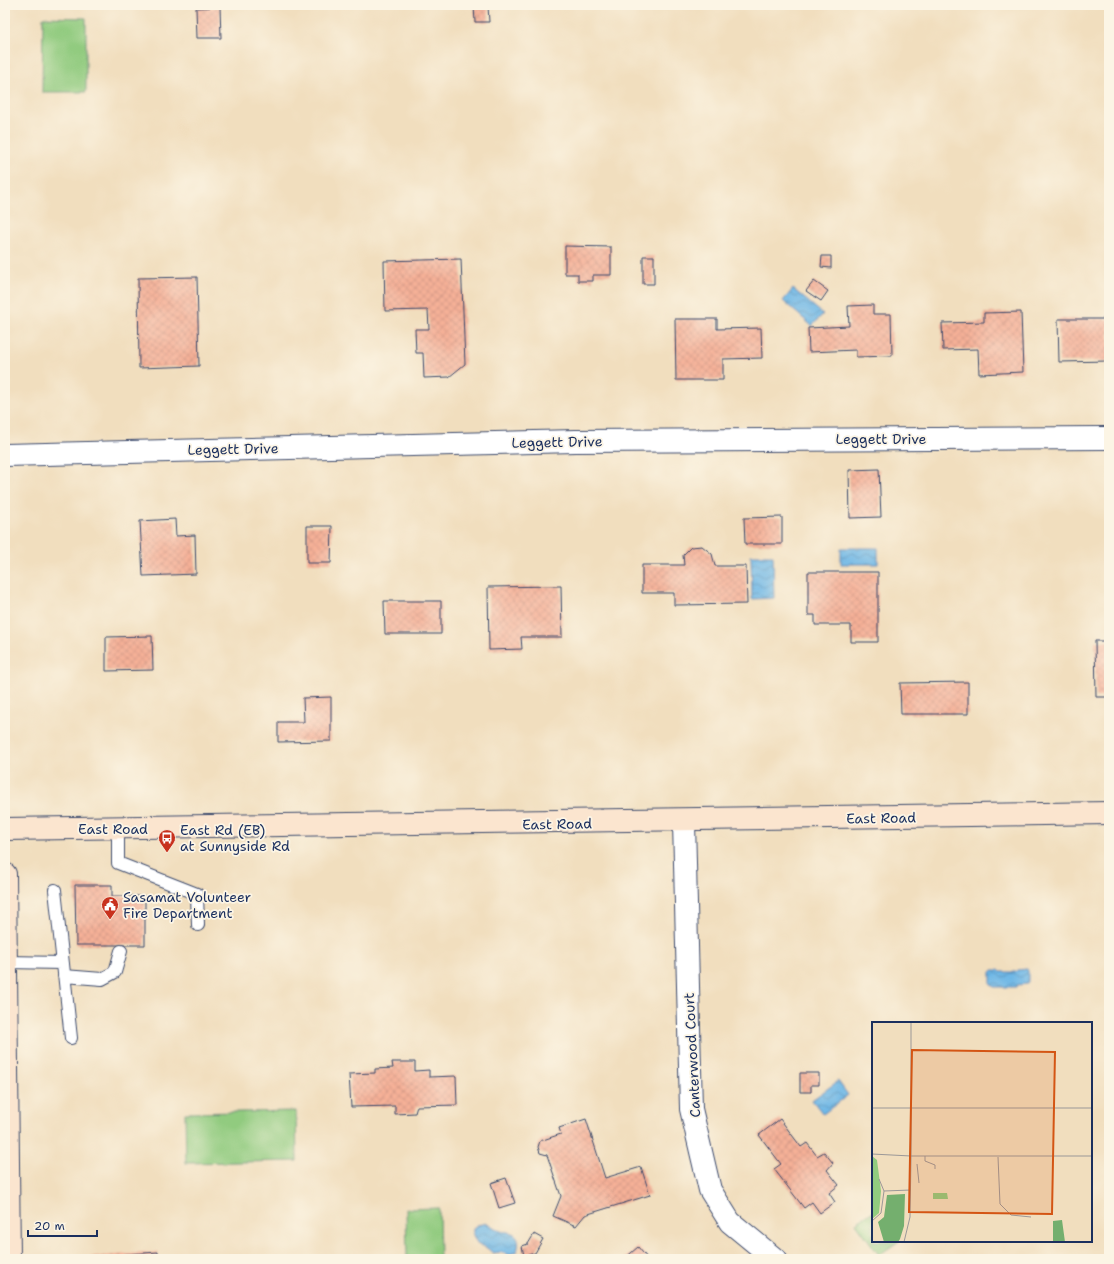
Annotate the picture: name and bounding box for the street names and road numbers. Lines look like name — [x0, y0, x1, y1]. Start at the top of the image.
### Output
street label: Leggett Drive — [836, 430, 927, 448]
street label: Leggett Drive — [511, 432, 603, 452]
street label: Leggett Drive — [187, 439, 279, 459]
street label: East Road — [846, 808, 916, 828]
street label: East Road — [522, 814, 592, 834]
street label: East Road — [78, 820, 148, 838]
street label: Canterwood Court — [680, 992, 704, 1118]

